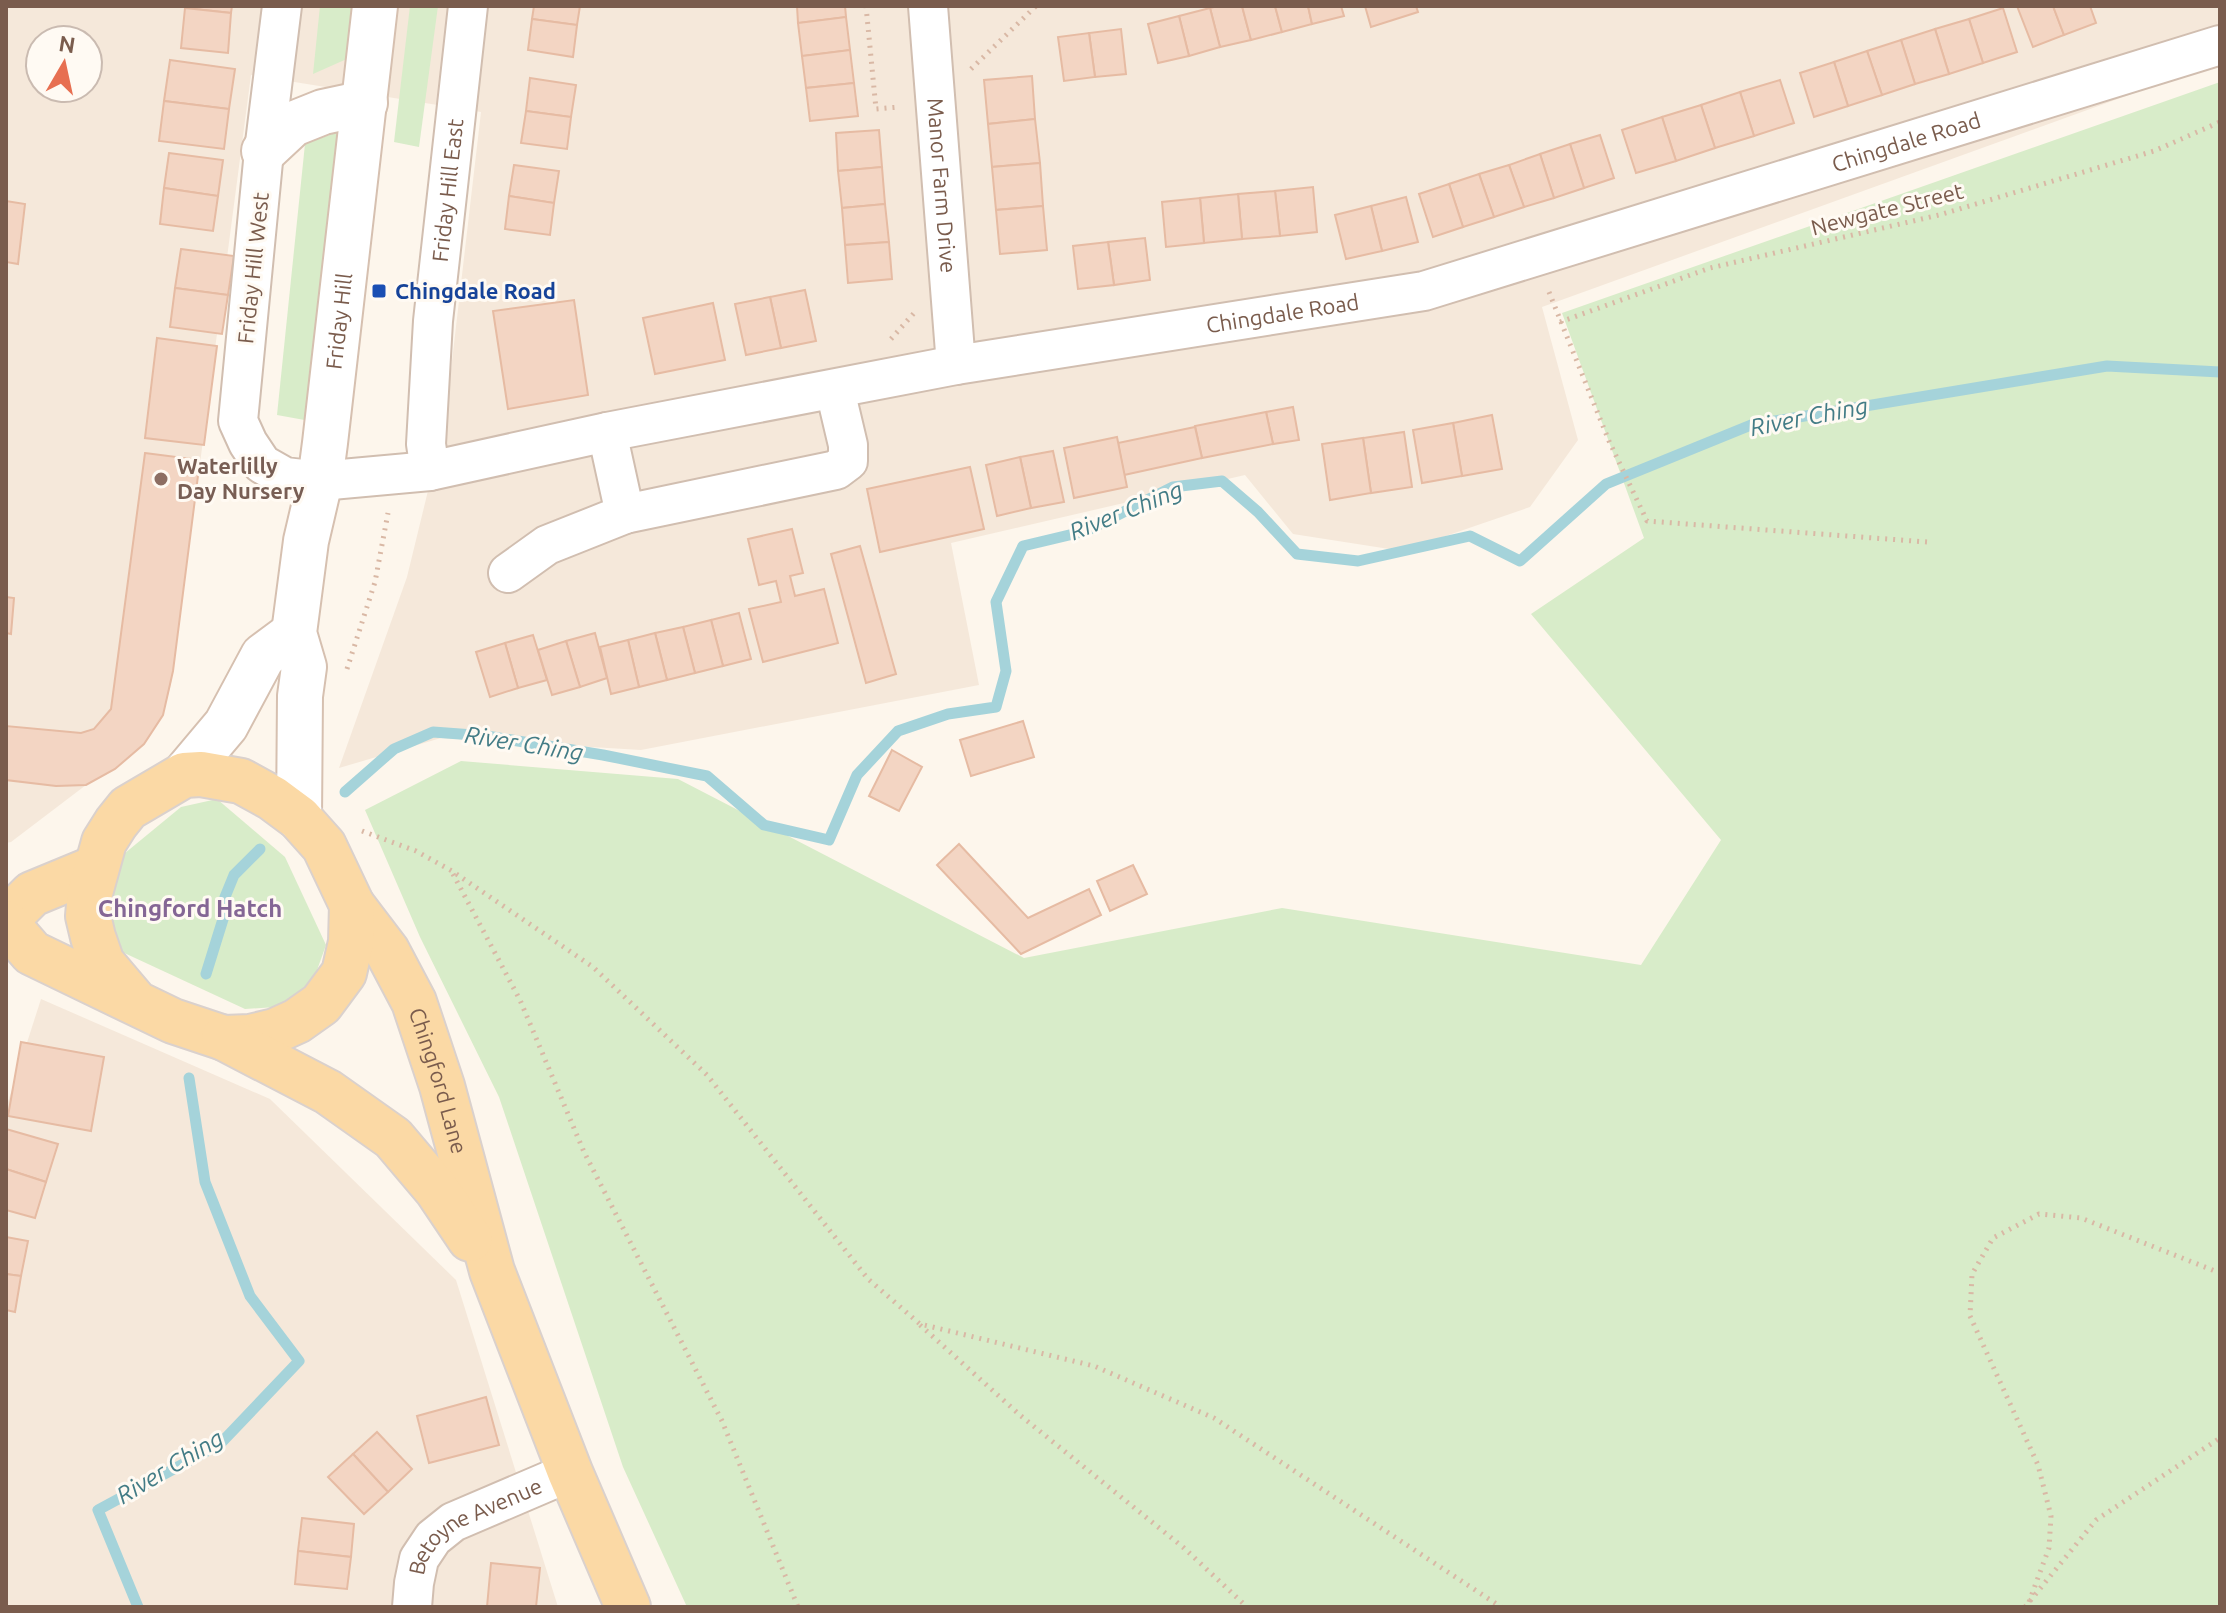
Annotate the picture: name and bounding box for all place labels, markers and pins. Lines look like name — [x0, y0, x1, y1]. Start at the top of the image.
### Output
place label: Chingdale Road — [395, 278, 556, 303]
marker: Chingdale Road — [370, 282, 388, 300]
place label: Waterlilly Day Nursery — [177, 453, 305, 503]
marker: Waterlilly Day Nursery — [152, 470, 170, 488]

